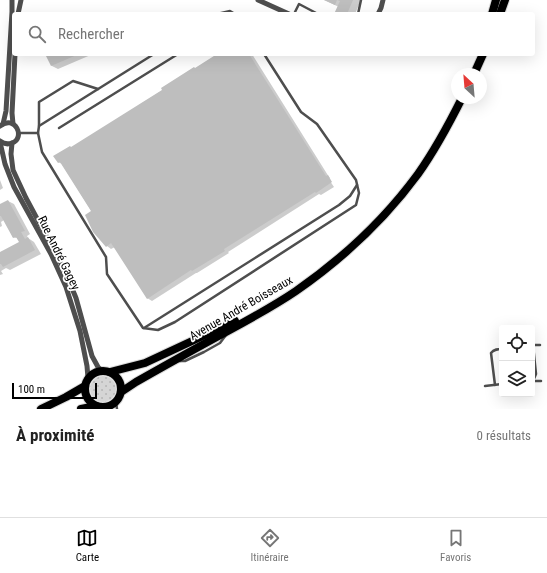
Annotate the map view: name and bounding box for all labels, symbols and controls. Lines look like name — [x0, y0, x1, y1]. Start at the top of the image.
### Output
search box — [12, 12, 535, 56]
icon: search — [26, 23, 48, 45]
text: Rechercher — [58, 25, 124, 43]
north arrow — [451, 68, 487, 104]
street label: Rue André Gagey — [35, 214, 83, 292]
street label: Avenue André Boisseaux — [187, 273, 295, 343]
map controls — [499, 325, 535, 397]
button: locate — [499, 325, 535, 361]
button: layers — [499, 361, 535, 397]
scale bar — [12, 381, 97, 400]
text: 100 m — [18, 383, 45, 396]
text: À proximité — [16, 425, 94, 445]
text: 0 résultats — [477, 428, 531, 443]
tab: Carte — [76, 527, 99, 564]
tab: Itinéraire — [250, 527, 289, 564]
tab: Favoris — [440, 527, 471, 564]

